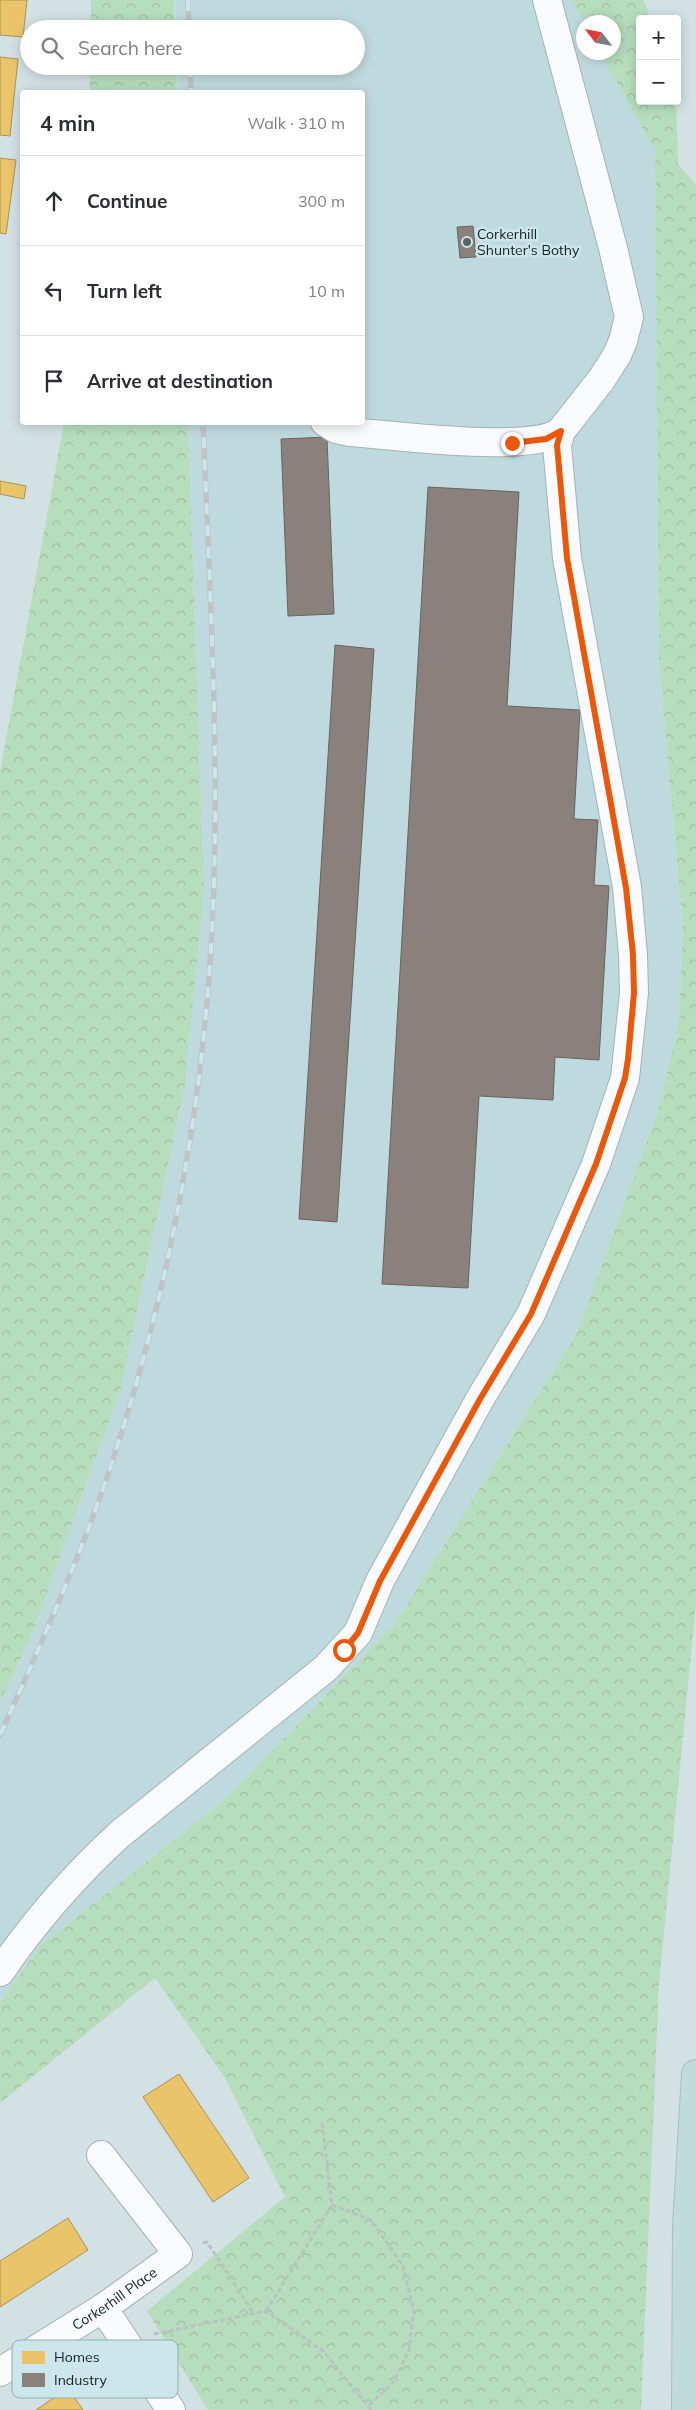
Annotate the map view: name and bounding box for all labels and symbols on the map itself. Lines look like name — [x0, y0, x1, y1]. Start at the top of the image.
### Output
north arrow — [576, 15, 621, 60]
place label: Corkerhill Shunter's Bothy — [477, 225, 580, 259]
marker: Corkerhill Shunter's Bothy — [461, 236, 473, 248]
route end — [501, 432, 524, 455]
route start — [333, 1639, 356, 1662]
street label: Corkerhill Place — [69, 2263, 160, 2334]
legend — [12, 2340, 178, 2398]
text: Homes — [54, 2348, 100, 2366]
text: Industry — [54, 2371, 108, 2389]

